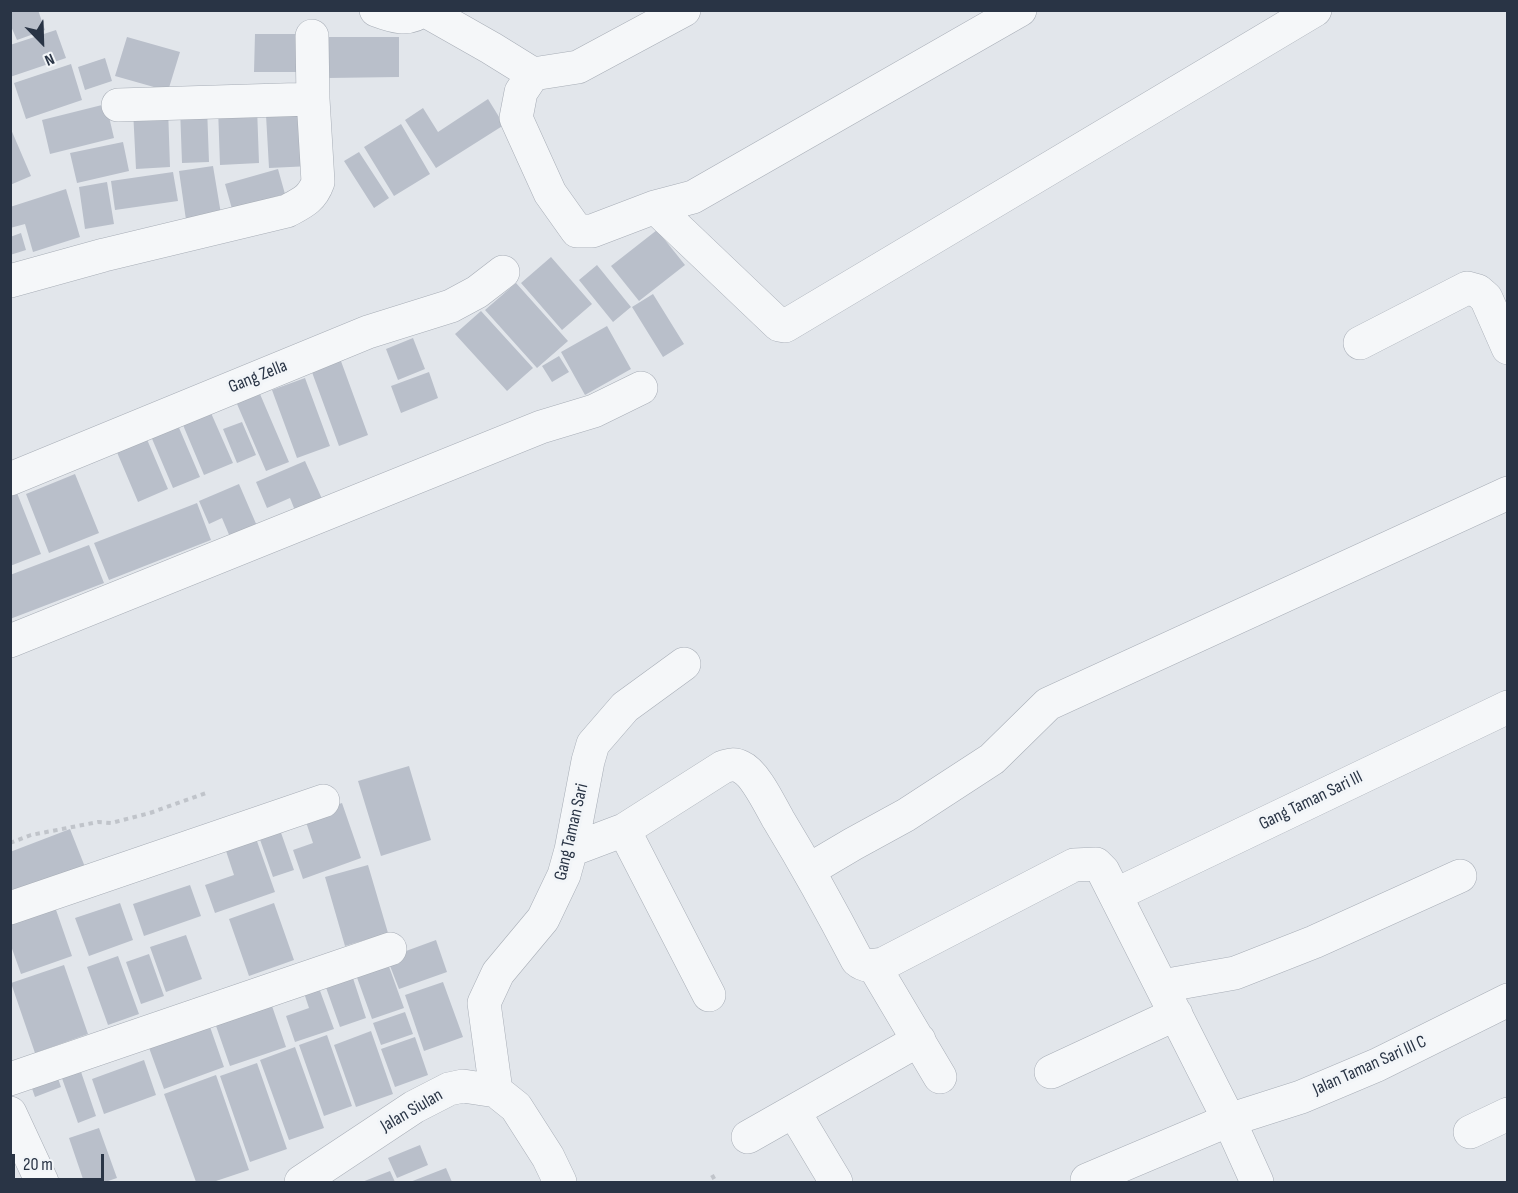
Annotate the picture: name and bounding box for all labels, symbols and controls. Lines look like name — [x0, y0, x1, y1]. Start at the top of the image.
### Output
north arrow — [12, 12, 72, 72]
text: N — [42, 49, 57, 69]
street label: Gang Zella — [225, 355, 291, 399]
street label: Gang Taman Sari III — [1256, 767, 1366, 835]
street label: Gang Taman Sari — [550, 781, 594, 883]
street label: Jalan Taman Sari III C — [1310, 1031, 1430, 1101]
street label: Jalan Siulan — [377, 1085, 447, 1137]
scale bar — [15, 1142, 106, 1180]
text: 20 m — [23, 1154, 53, 1175]

